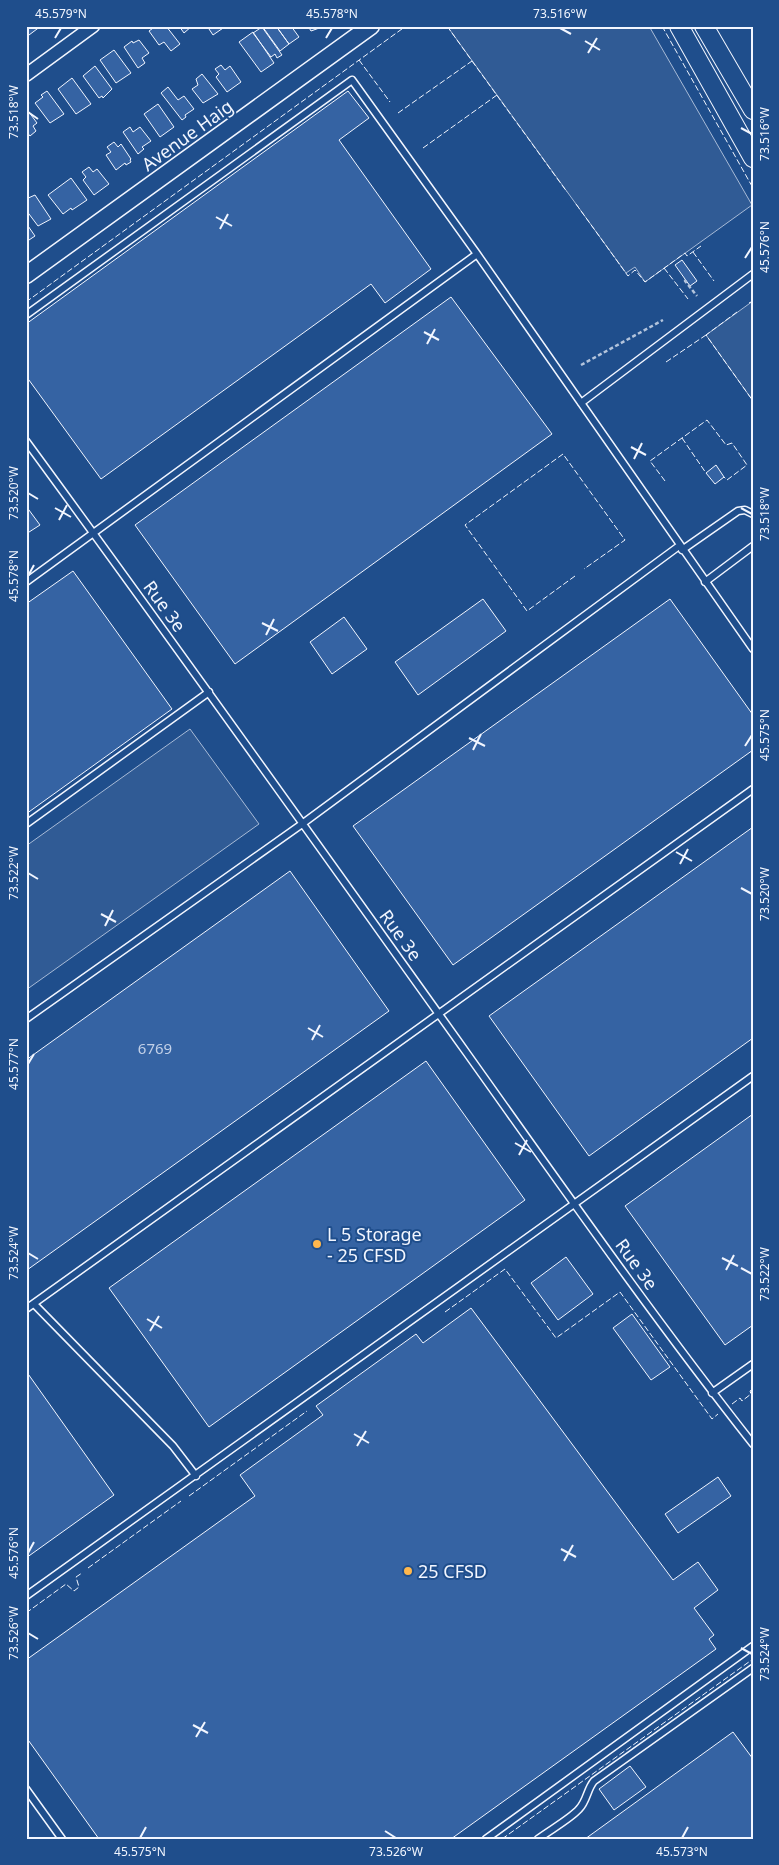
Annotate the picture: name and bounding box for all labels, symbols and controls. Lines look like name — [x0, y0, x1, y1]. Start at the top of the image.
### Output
text: 45.579°N — [35, 5, 87, 22]
text: 45.578°N — [306, 5, 358, 22]
text: 73.516°W — [533, 5, 587, 22]
text: 73.518°W — [5, 85, 22, 139]
street label: Avenue Haig — [137, 94, 237, 176]
text: 73.516°W — [756, 107, 773, 161]
text: 45.576°N — [756, 221, 773, 273]
text: 73.520°W — [5, 466, 22, 520]
text: 73.518°W — [756, 487, 773, 541]
text: 45.578°N — [5, 550, 22, 602]
street label: Rue 3e — [138, 576, 192, 636]
text: 45.575°N — [756, 709, 773, 761]
text: 73.522°W — [5, 846, 22, 900]
text: 73.520°W — [756, 867, 773, 921]
street label: Rue 3e — [374, 905, 428, 965]
text: 45.577°N — [5, 1038, 22, 1090]
house number: 6769 — [138, 1038, 172, 1058]
place label: L 5 Storage - 25 CFSD — [327, 1222, 422, 1267]
text: 73.524°W — [5, 1226, 22, 1280]
street label: Rue 3e — [610, 1234, 664, 1294]
marker: L 5 Storage - 25 CFSD — [311, 1238, 323, 1250]
text: 73.522°W — [756, 1247, 773, 1301]
text: 45.576°N — [5, 1527, 22, 1579]
place label: 25 CFSD — [418, 1559, 487, 1583]
marker: 25 CFSD — [402, 1565, 414, 1577]
text: 73.526°W — [5, 1606, 22, 1660]
text: 73.524°W — [756, 1627, 773, 1681]
text: 45.575°N — [114, 1843, 166, 1860]
text: 73.526°W — [369, 1843, 423, 1860]
text: 45.573°N — [656, 1843, 708, 1860]

